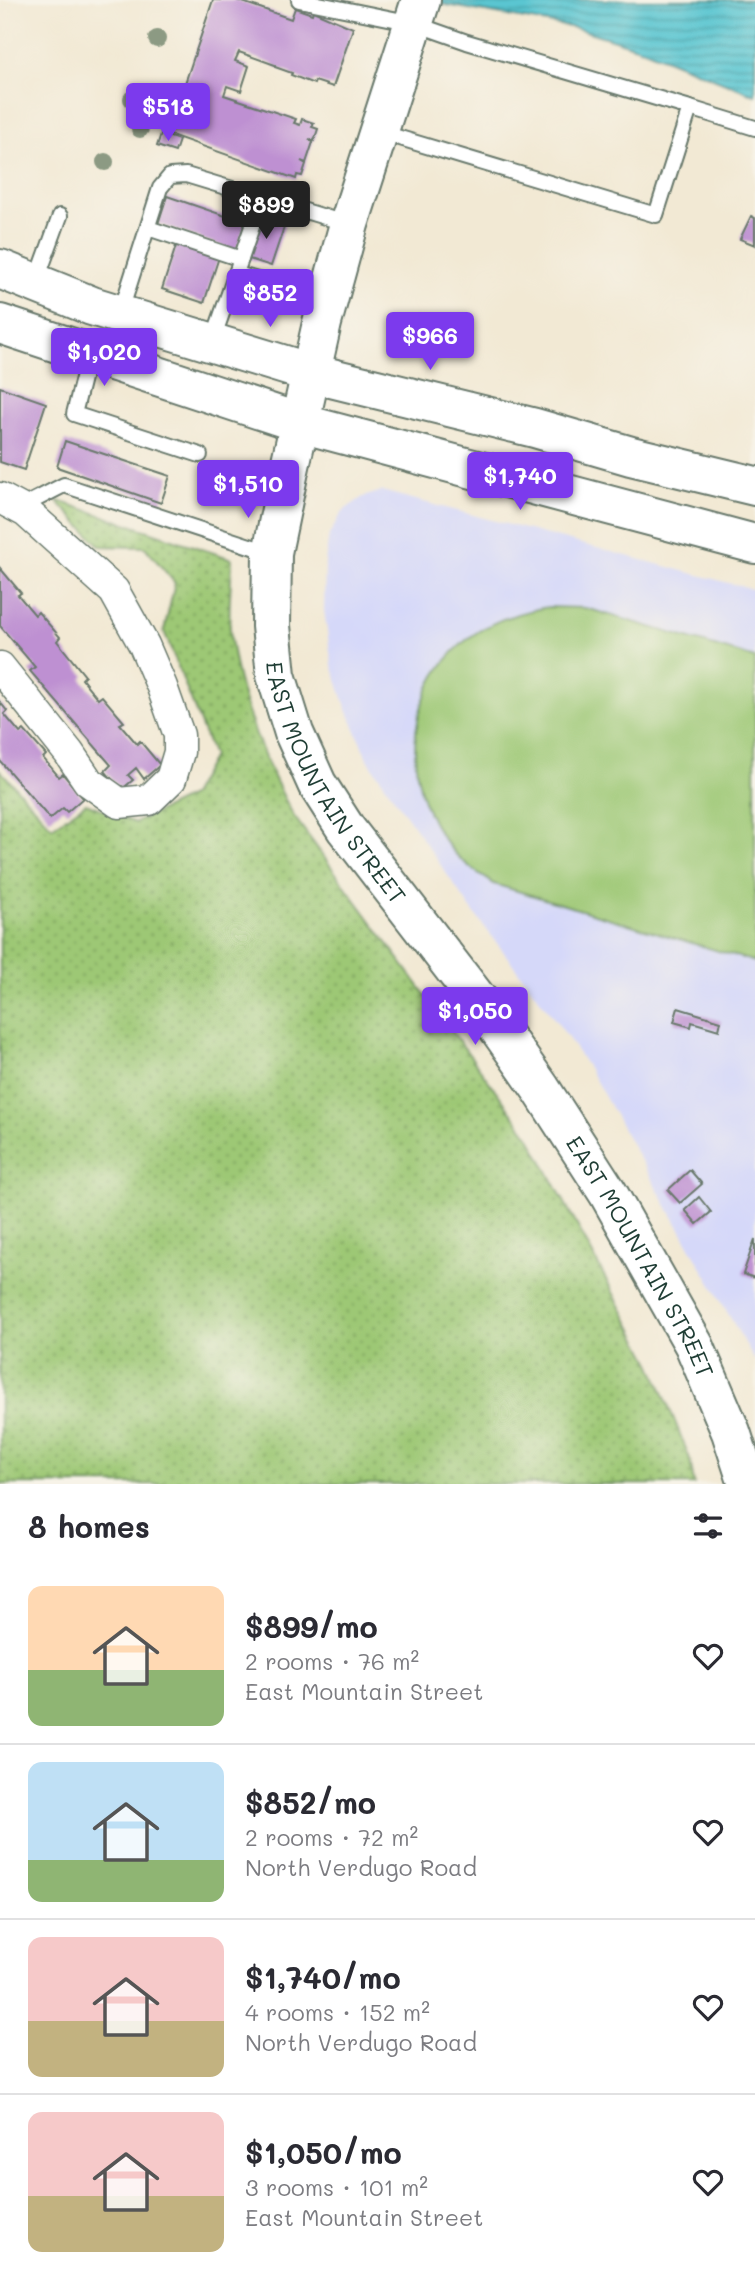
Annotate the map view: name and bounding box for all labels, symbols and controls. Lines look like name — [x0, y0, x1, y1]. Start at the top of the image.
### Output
pin: $518 — [127, 83, 209, 143]
text: $518 — [142, 91, 194, 121]
pin: $899 — [225, 182, 307, 241]
text: $899 — [238, 189, 294, 219]
pin: $852 — [229, 270, 311, 329]
text: $852 — [243, 277, 297, 307]
pin: $966 — [389, 312, 471, 372]
text: $966 — [402, 320, 458, 350]
pin: $1,020 — [47, 328, 161, 388]
text: $1,020 — [67, 336, 141, 366]
pin: $1,740 — [463, 452, 577, 512]
text: $1,740 — [483, 460, 557, 490]
pin: $1,510 — [191, 461, 305, 520]
text: $1,510 — [213, 468, 283, 498]
street label: EAST MOUNTAIN STREET — [260, 660, 413, 910]
pin: $1,050 — [418, 988, 532, 1047]
text: $1,050 — [438, 995, 512, 1025]
street label: EAST MOUNTAIN STREET — [560, 1130, 721, 1382]
text: 8 homes — [28, 1506, 150, 1546]
icon: filters — [689, 1507, 727, 1545]
text: $899/mo — [245, 1606, 378, 1646]
icon: home — [84, 1614, 168, 1698]
icon: heart — [689, 1637, 727, 1675]
text: 2 rooms · 76 m² — [245, 1646, 419, 1676]
text: East Mountain Street — [245, 1676, 483, 1706]
text: $852/mo — [245, 1782, 376, 1822]
icon: home — [84, 1790, 168, 1874]
icon: heart — [689, 1813, 727, 1851]
text: 2 rooms · 72 m² — [245, 1822, 418, 1852]
text: North Verdugo Road — [245, 1852, 477, 1882]
text: $1,740/mo — [245, 1957, 401, 1997]
icon: home — [84, 1965, 168, 2049]
icon: heart — [689, 1988, 727, 2026]
text: 4 rooms · 152 m² — [245, 1997, 430, 2027]
text: North Verdugo Road — [245, 2027, 477, 2057]
text: $1,050/mo — [245, 2132, 402, 2172]
icon: home — [84, 2140, 168, 2224]
icon: heart — [689, 2163, 727, 2201]
text: 3 rooms · 101 m² — [245, 2172, 428, 2202]
text: East Mountain Street — [245, 2202, 483, 2232]

